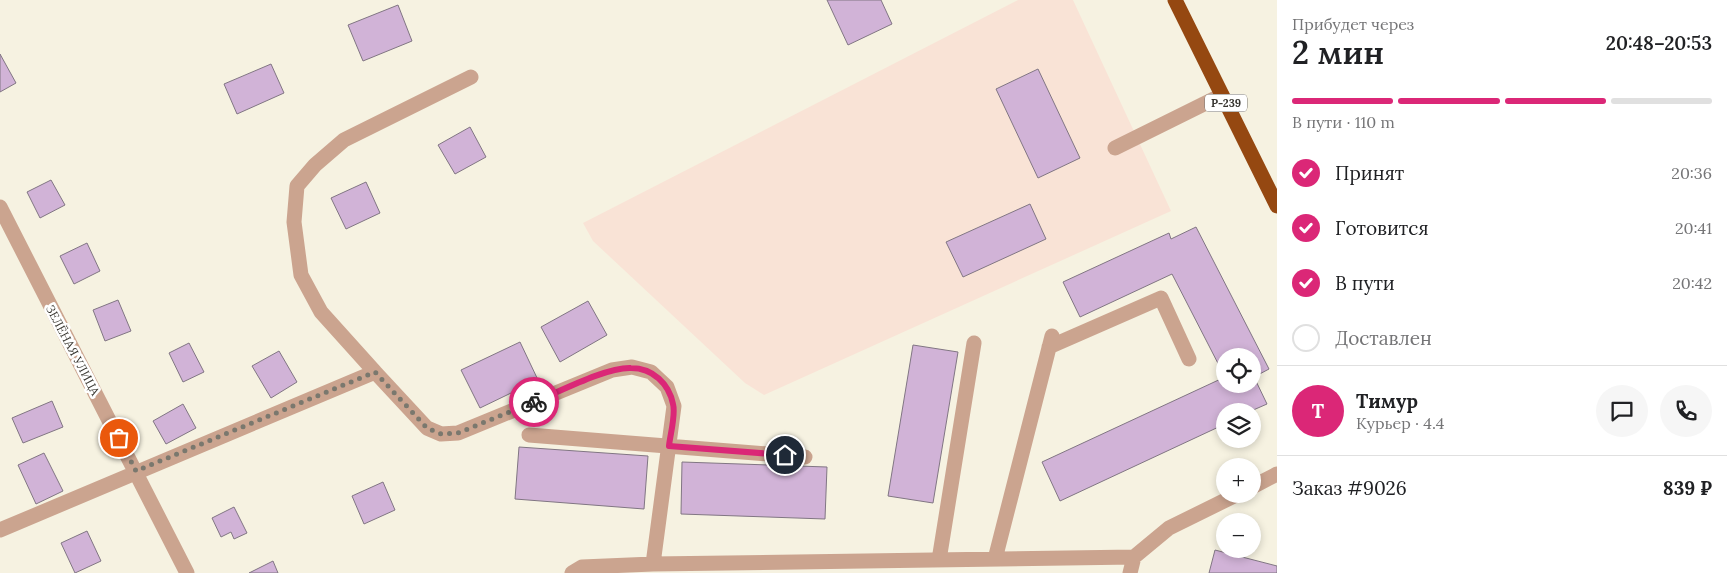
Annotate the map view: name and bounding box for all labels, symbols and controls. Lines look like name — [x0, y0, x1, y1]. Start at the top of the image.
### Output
text: Прибудет через — [1292, 14, 1414, 34]
text: 20:48–20:53 — [1606, 31, 1712, 55]
text: 2 мин — [1292, 32, 1384, 73]
road number: Р-239 — [1205, 95, 1247, 112]
text: В пути · 110 m — [1292, 112, 1395, 132]
icon: check — [1292, 159, 1320, 187]
text: Принят — [1335, 161, 1404, 185]
text: 20:36 — [1671, 163, 1712, 183]
icon: check — [1292, 214, 1320, 242]
text: Готовится — [1335, 216, 1429, 240]
text: 20:41 — [1675, 218, 1712, 238]
icon: check — [1292, 269, 1320, 297]
text: В пути — [1335, 271, 1395, 295]
text: 20:42 — [1672, 273, 1712, 293]
street label: ЗЕЛЁНАЯ УЛИЦА — [43, 302, 103, 398]
text: Доставлен — [1335, 326, 1432, 350]
map controls — [1216, 348, 1261, 558]
button: locate — [1216, 348, 1261, 393]
courier — [509, 377, 559, 427]
button: chat — [1596, 385, 1648, 437]
button: phone — [1660, 385, 1712, 437]
icon: bike — [520, 388, 548, 416]
text: Тимур — [1356, 389, 1418, 413]
text: Т — [1312, 399, 1324, 423]
button: layers — [1216, 403, 1261, 448]
text: Курьер · 4.4 — [1356, 413, 1445, 433]
pin — [98, 417, 140, 459]
icon: bag — [105, 424, 133, 452]
pin — [764, 434, 806, 476]
icon: home — [771, 441, 799, 469]
button: + — [1216, 458, 1261, 503]
text: Заказ #9026 — [1292, 476, 1407, 500]
text: 839 ₽ — [1663, 476, 1712, 500]
button: − — [1216, 513, 1261, 558]

